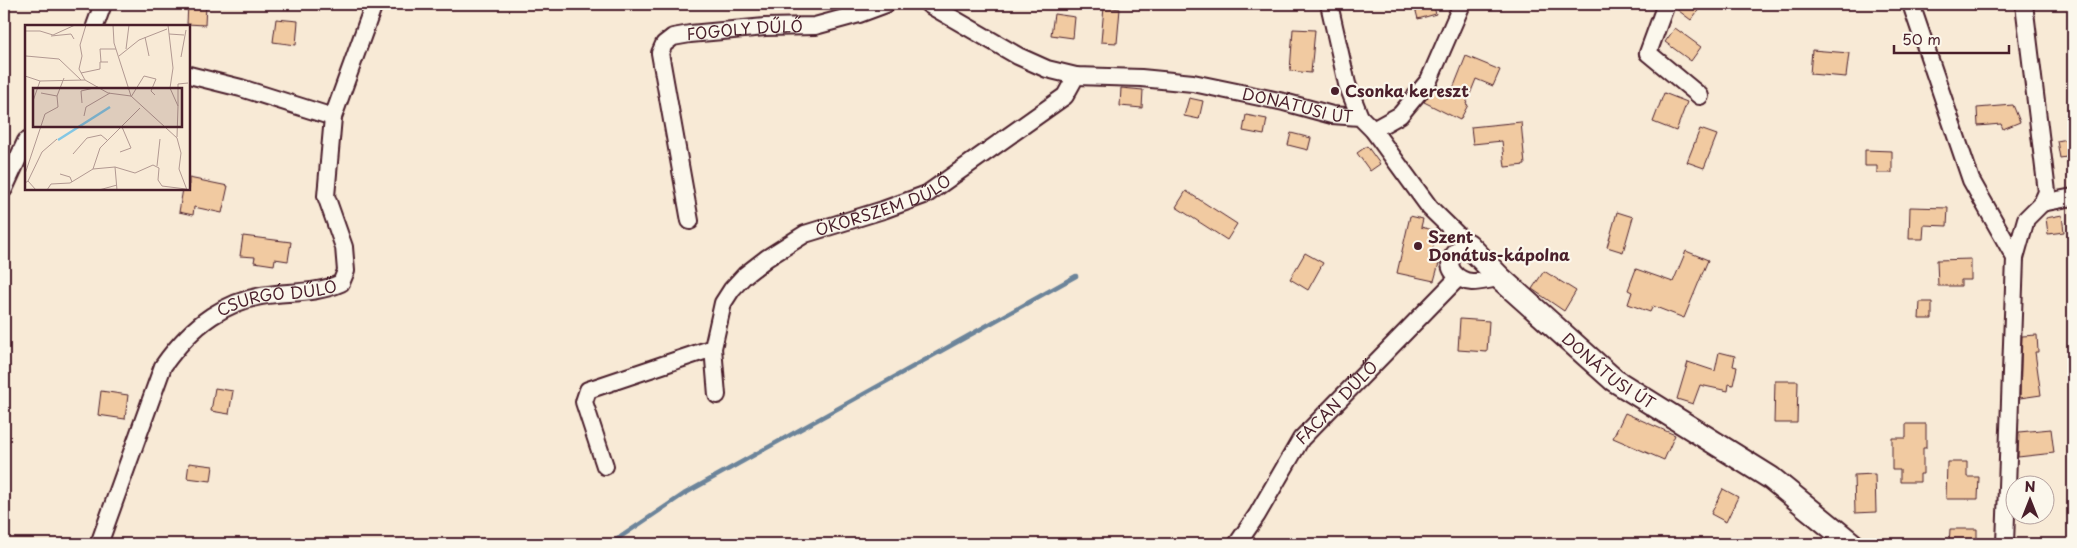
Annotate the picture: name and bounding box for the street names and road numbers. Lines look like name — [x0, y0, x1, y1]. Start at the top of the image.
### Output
street label: FOGOLY DŰLŐ — [685, 13, 803, 45]
street label: DONÁTUSI ÚT — [1240, 81, 1354, 127]
street label: ÖKÖRSZEM DŰLŐ — [812, 168, 955, 241]
street label: CSURGÓ DŰLŐ — [212, 273, 340, 322]
street label: DONÁTUSI ÚT — [1557, 326, 1661, 414]
street label: FÁCÁN DŰLŐ — [1289, 354, 1382, 449]

